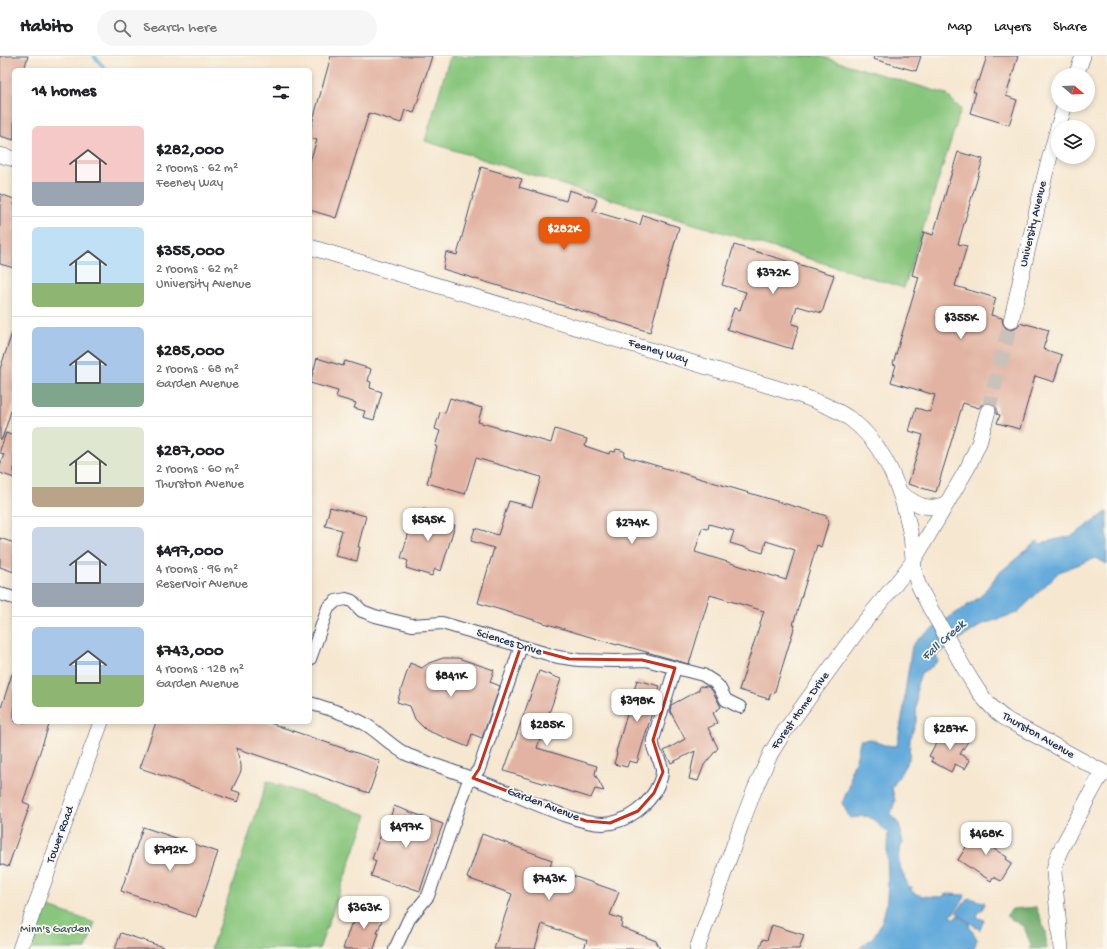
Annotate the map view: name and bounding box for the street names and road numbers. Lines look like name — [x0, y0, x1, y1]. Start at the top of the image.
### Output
street label: University Avenue — [1017, 179, 1051, 268]
street label: Feeney Way — [625, 336, 690, 368]
street label: Sciences Drive — [475, 626, 544, 660]
street label: Forest Home Drive — [768, 669, 834, 753]
street label: Thurston Avenue — [999, 709, 1077, 763]
street label: Garden Avenue — [505, 785, 582, 826]
street label: Tower Road — [44, 804, 78, 866]

